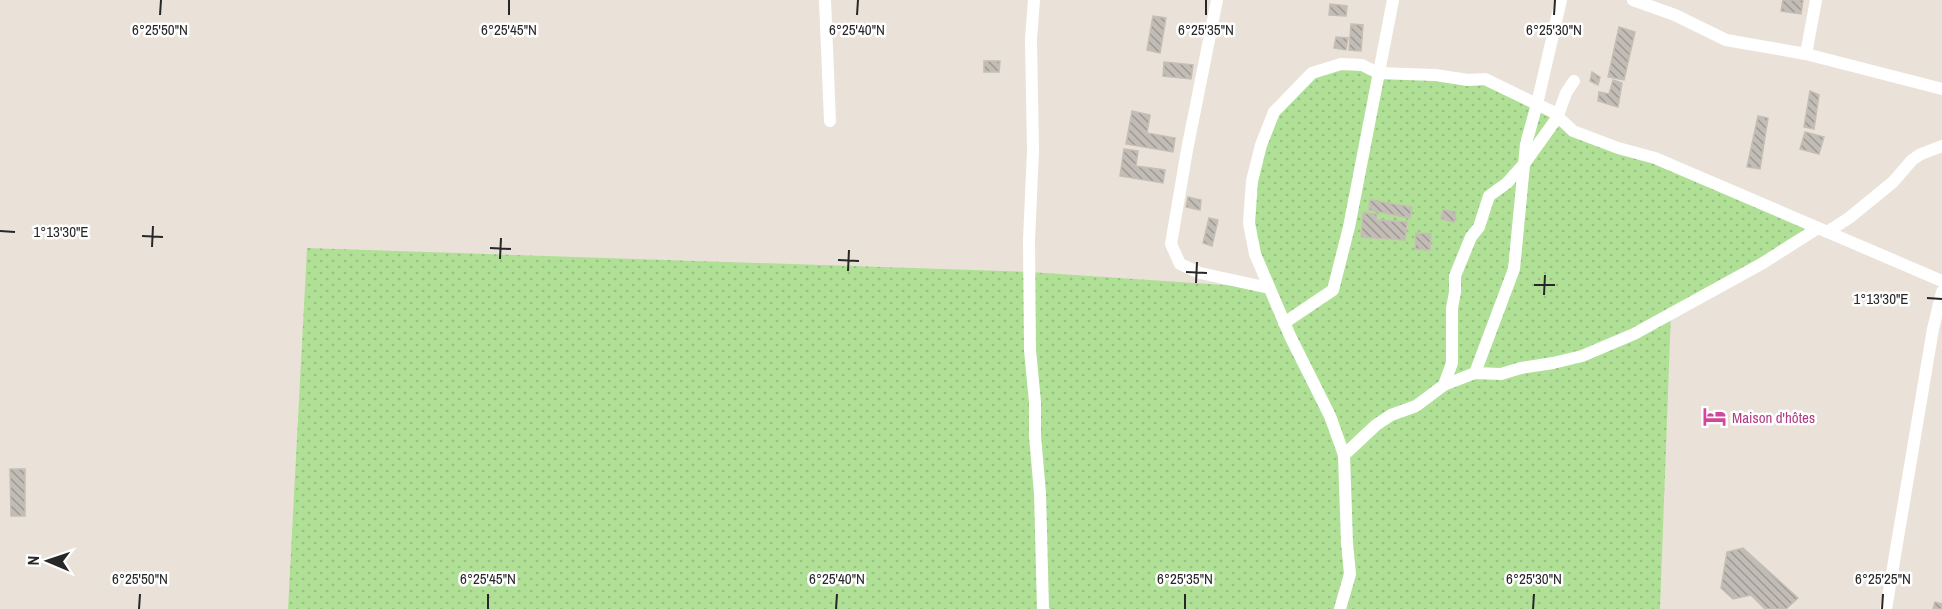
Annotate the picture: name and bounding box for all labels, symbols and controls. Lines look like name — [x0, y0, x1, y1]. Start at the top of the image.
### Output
text: 6°25'50"N — [132, 19, 188, 40]
text: 6°25'45"N — [481, 19, 537, 40]
text: 6°25'40"N — [829, 19, 885, 40]
text: 6°25'35"N — [1178, 19, 1234, 40]
text: 6°25'30"N — [1526, 19, 1582, 40]
text: 1°13'30"E — [33, 221, 89, 242]
text: 1°13'30"E — [1853, 288, 1909, 309]
hotel icon: Maison d'hôtes — [1701, 404, 1727, 430]
place label: Maison d'hôtes — [1732, 407, 1815, 428]
north arrow — [18, 531, 78, 591]
text: N — [22, 555, 44, 566]
text: 6°25'50"N — [112, 568, 168, 589]
text: 6°25'45"N — [460, 568, 516, 589]
text: 6°25'40"N — [809, 568, 865, 589]
text: 6°25'35"N — [1157, 568, 1213, 589]
text: 6°25'30"N — [1506, 568, 1562, 589]
text: 6°25'25"N — [1855, 568, 1911, 589]

